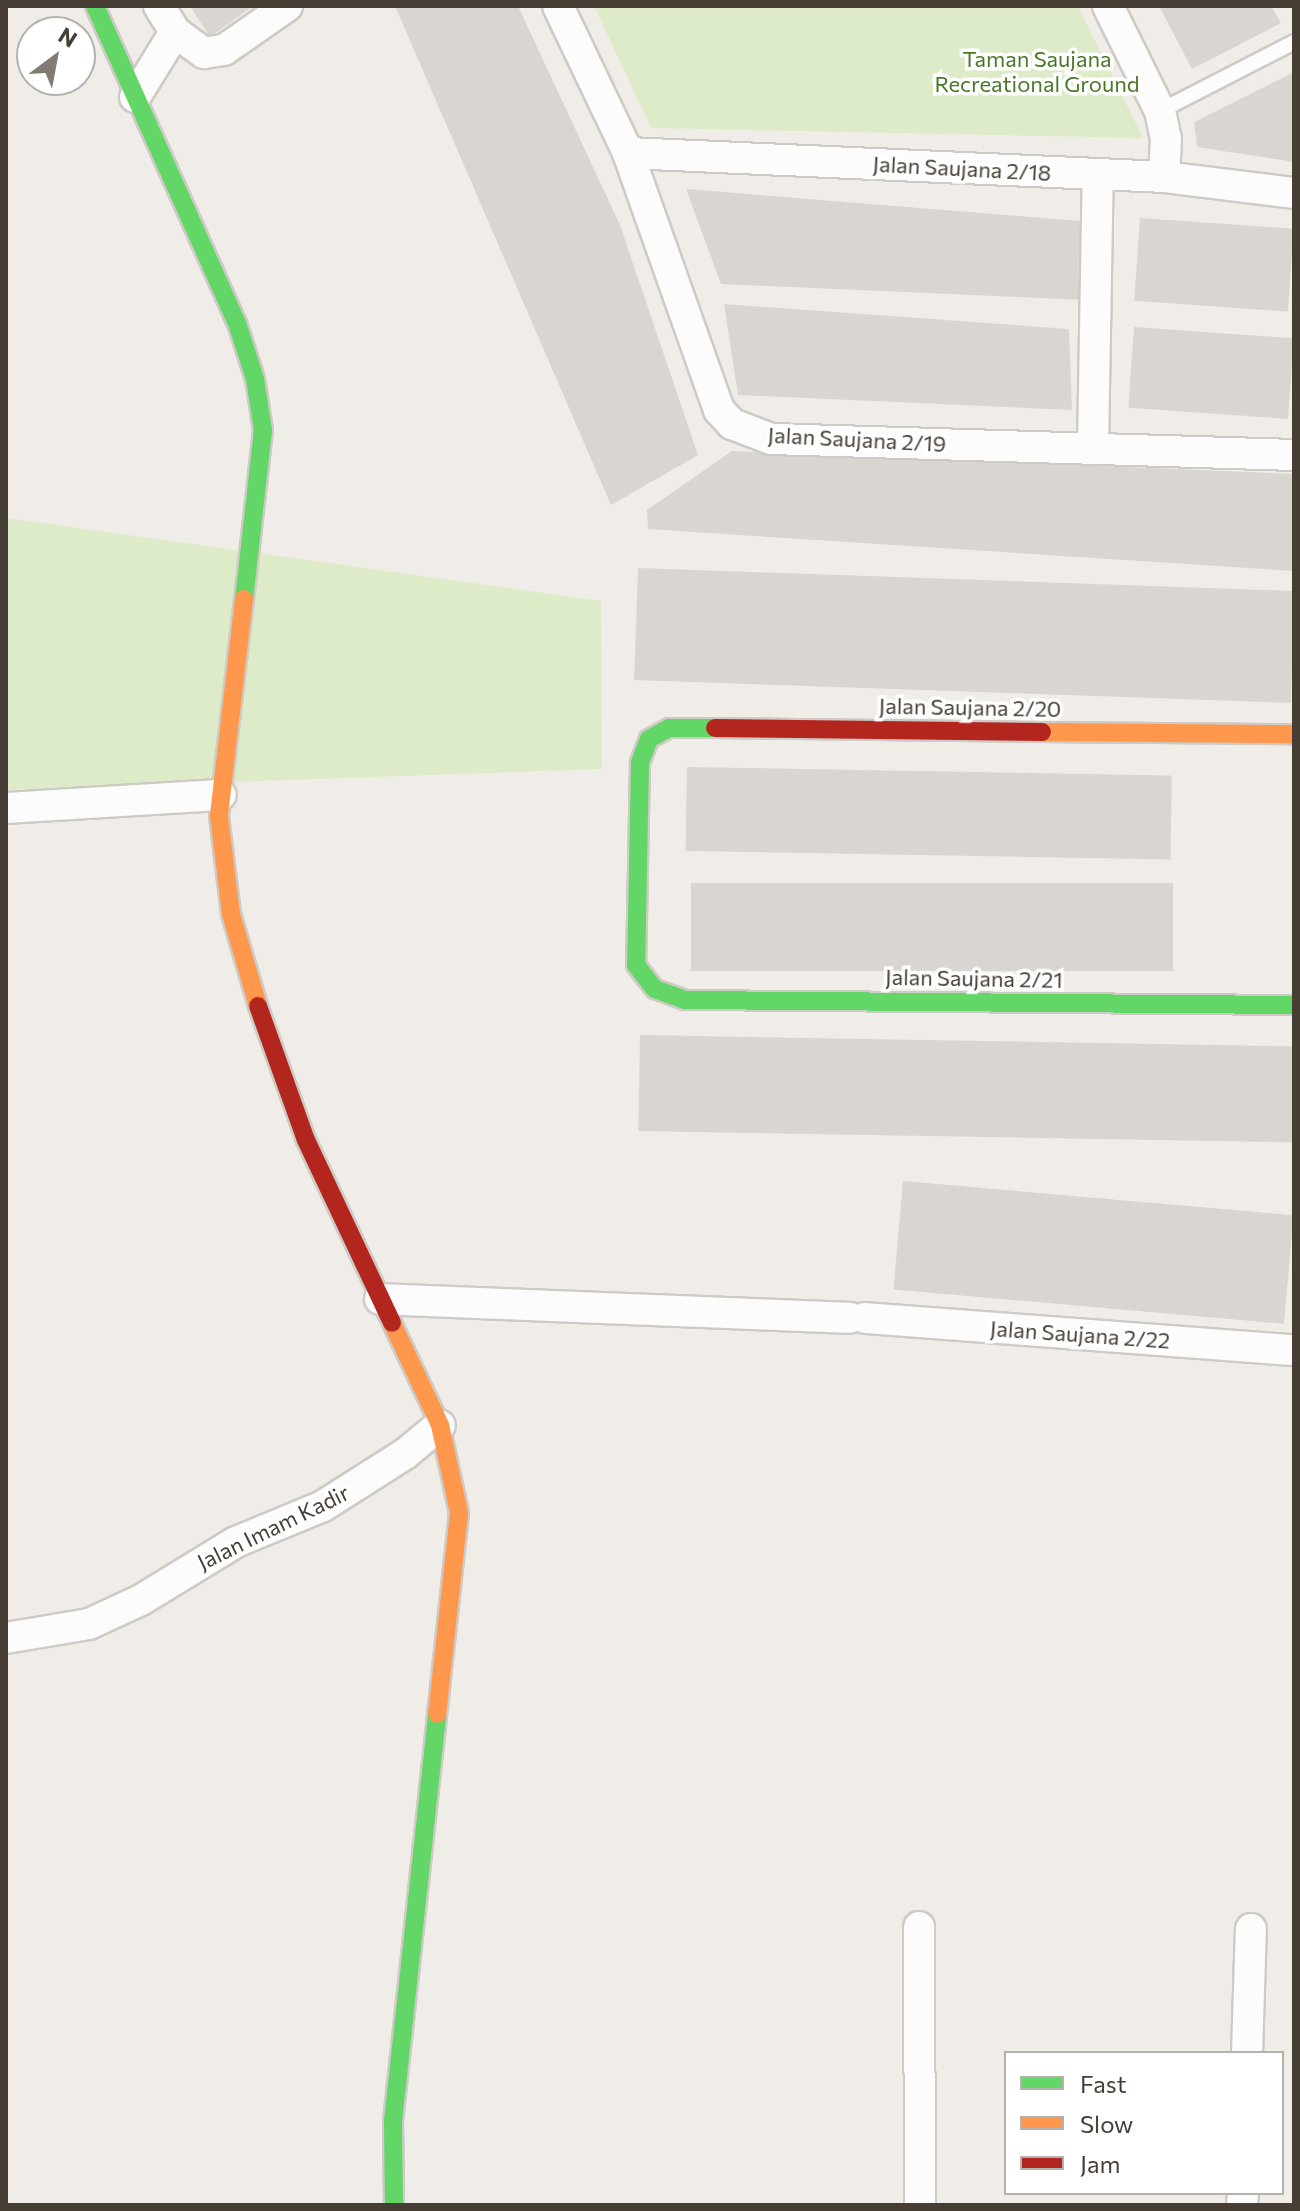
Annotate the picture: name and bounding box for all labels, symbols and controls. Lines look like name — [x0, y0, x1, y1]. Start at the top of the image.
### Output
north arrow — [16, 16, 96, 96]
text: N — [54, 21, 82, 53]
park label: Taman Saujana Recreational Ground — [934, 45, 1140, 96]
street label: Jalan Saujana 2/18 — [872, 150, 1052, 186]
street label: Jalan Saujana 2/19 — [767, 421, 947, 457]
street label: Jalan Saujana 2/20 — [879, 692, 1061, 722]
street label: Jalan Saujana 2/21 — [885, 963, 1063, 993]
street label: Jalan Saujana 2/22 — [989, 1315, 1171, 1353]
street label: Jalan Imam Kadir — [193, 1479, 353, 1575]
legend — [1004, 2051, 1284, 2195]
text: Fast — [1080, 2069, 1127, 2098]
text: Slow — [1080, 2109, 1133, 2138]
text: Jam — [1080, 2149, 1120, 2178]

